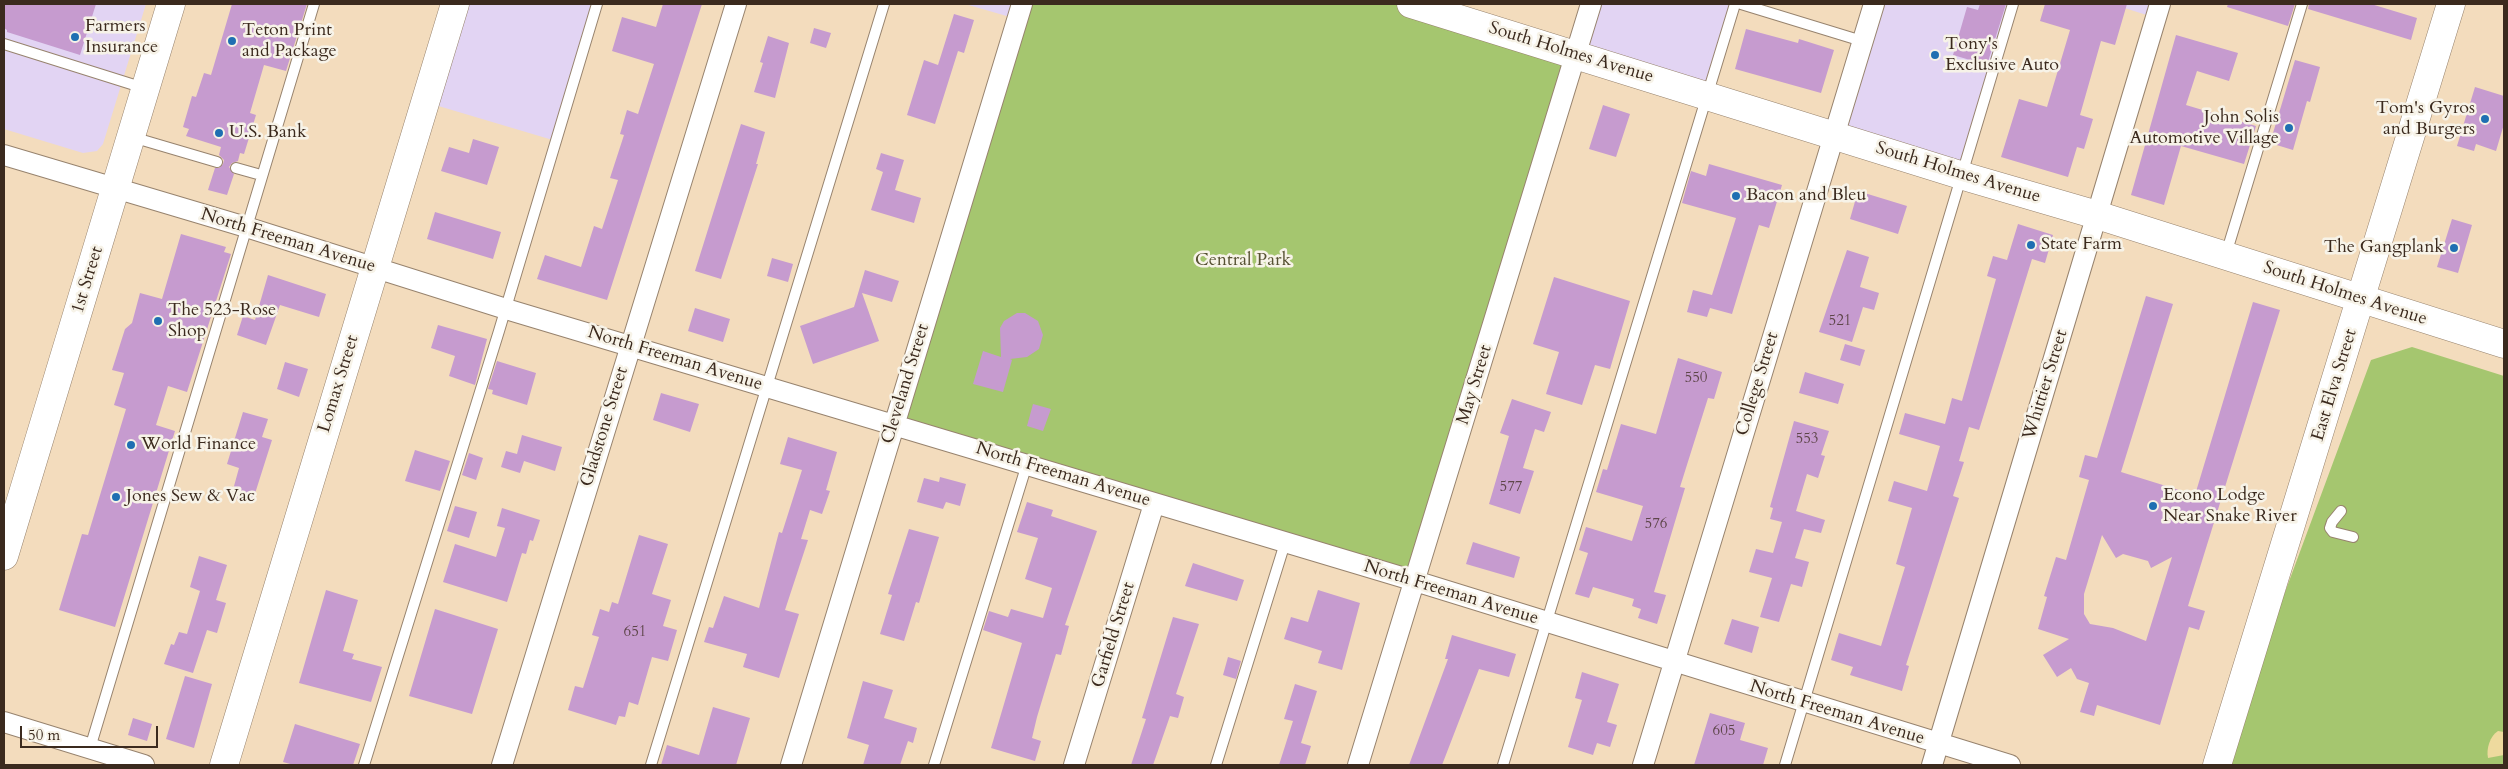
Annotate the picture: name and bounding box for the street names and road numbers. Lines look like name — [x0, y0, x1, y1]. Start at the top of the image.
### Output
street label: South Holmes Avenue — [1486, 18, 1656, 88]
street label: South Holmes Avenue — [1873, 138, 2043, 208]
street label: North Freeman Avenue — [198, 204, 378, 278]
street label: 1st Street — [68, 244, 108, 316]
street label: South Holmes Avenue — [2260, 257, 2430, 331]
street label: North Freeman Avenue — [585, 322, 765, 396]
street label: Cleveland Street — [878, 322, 934, 446]
street label: East Elva Street — [2308, 326, 2362, 444]
street label: Whittier Street — [2019, 327, 2073, 443]
street label: College Street — [1732, 330, 1784, 438]
street label: Lomax Street — [314, 333, 364, 435]
street label: May Street — [1453, 342, 1497, 428]
street label: Gladstone Street — [577, 364, 633, 490]
street label: North Freeman Avenue — [973, 438, 1153, 512]
street label: North Freeman Avenue — [1361, 556, 1541, 630]
street label: Garfield Street — [1088, 580, 1140, 690]
street label: North Freeman Avenue — [1747, 676, 1927, 750]

